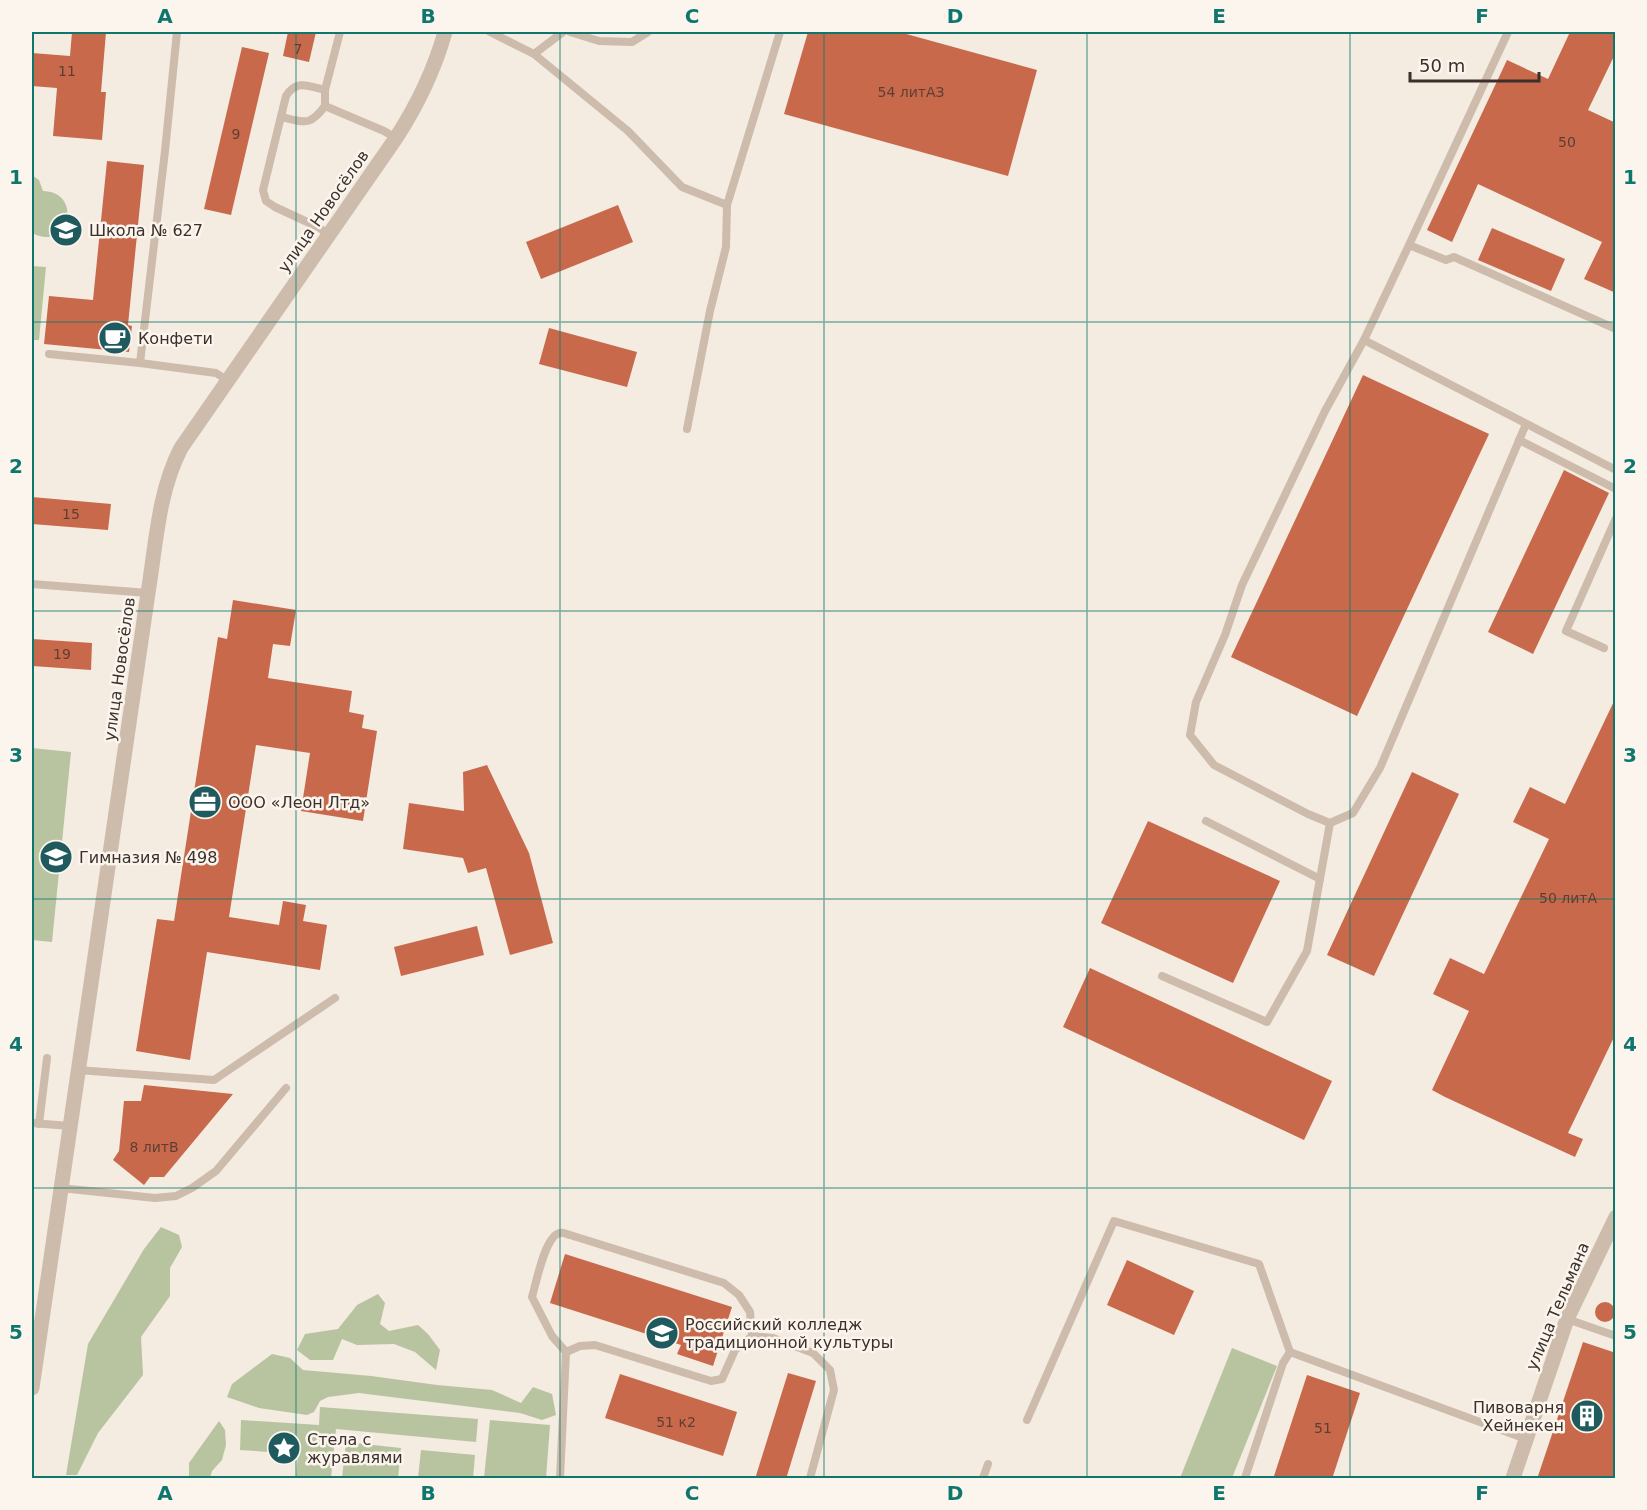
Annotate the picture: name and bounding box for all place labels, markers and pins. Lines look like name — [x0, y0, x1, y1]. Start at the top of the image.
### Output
school or university icon: Школа № 627 — [48, 212, 84, 248]
place label: Школа № 627 — [89, 221, 203, 240]
cafe icon: Конфети — [97, 320, 133, 356]
place label: Конфети — [138, 329, 213, 348]
office icon: ООО «Леон Лтд» — [187, 784, 223, 820]
place label: ООО «Леон Лтд» — [228, 793, 370, 812]
school or university icon: Гимназия № 498 — [38, 839, 74, 875]
place label: Гимназия № 498 — [79, 848, 217, 867]
school or university icon: Российский колледж традиционной культуры — [644, 1315, 680, 1351]
place label: Российский колледж традиционной культуры — [685, 1315, 893, 1352]
place label: Пивоварня Хейнекен — [1473, 1398, 1564, 1435]
building icon: Пивоварня Хейнекен — [1569, 1398, 1605, 1434]
place icon: Стела с журавлями — [266, 1430, 302, 1466]
place label: Стела с журавлями — [307, 1430, 403, 1467]

